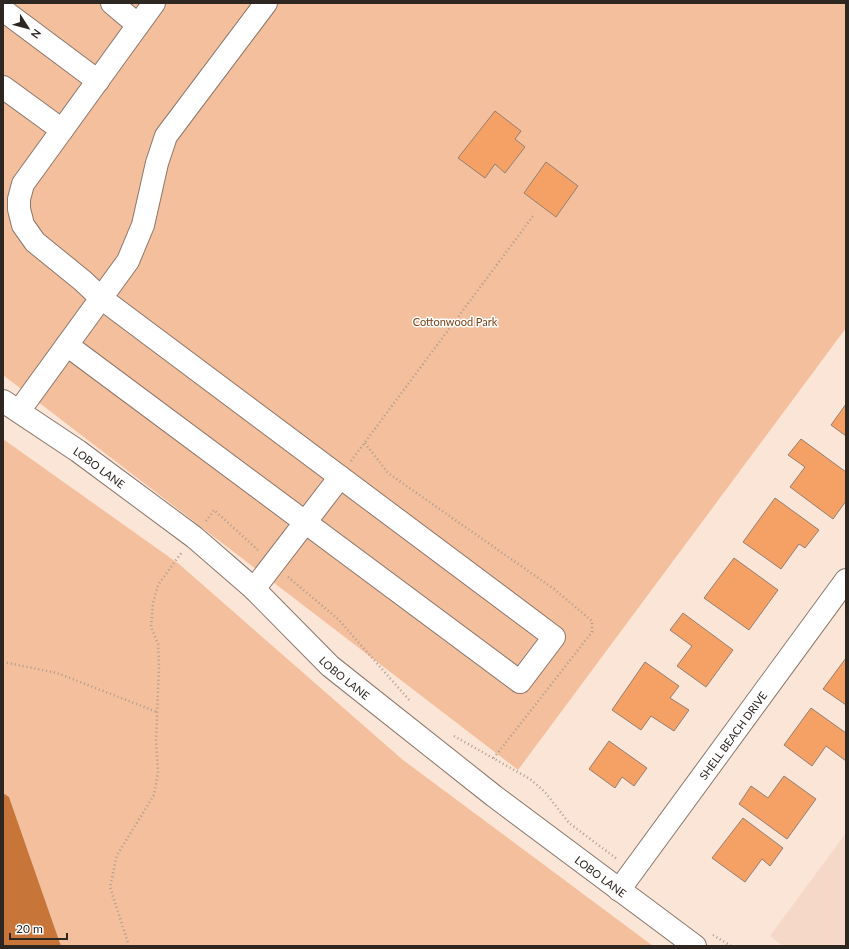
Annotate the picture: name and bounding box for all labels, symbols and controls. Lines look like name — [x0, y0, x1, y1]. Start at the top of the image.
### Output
north arrow — [8, 8, 48, 48]
text: N — [29, 27, 44, 41]
park label: Cottonwood Park — [413, 315, 498, 328]
street label: LOBO LANE — [71, 444, 128, 490]
street label: LOBO LANE — [317, 653, 373, 702]
street label: SHELL BEACH DRIVE — [696, 688, 769, 782]
street label: LOBO LANE — [573, 853, 629, 899]
scale bar — [10, 915, 67, 941]
text: 20 m — [16, 921, 43, 936]

